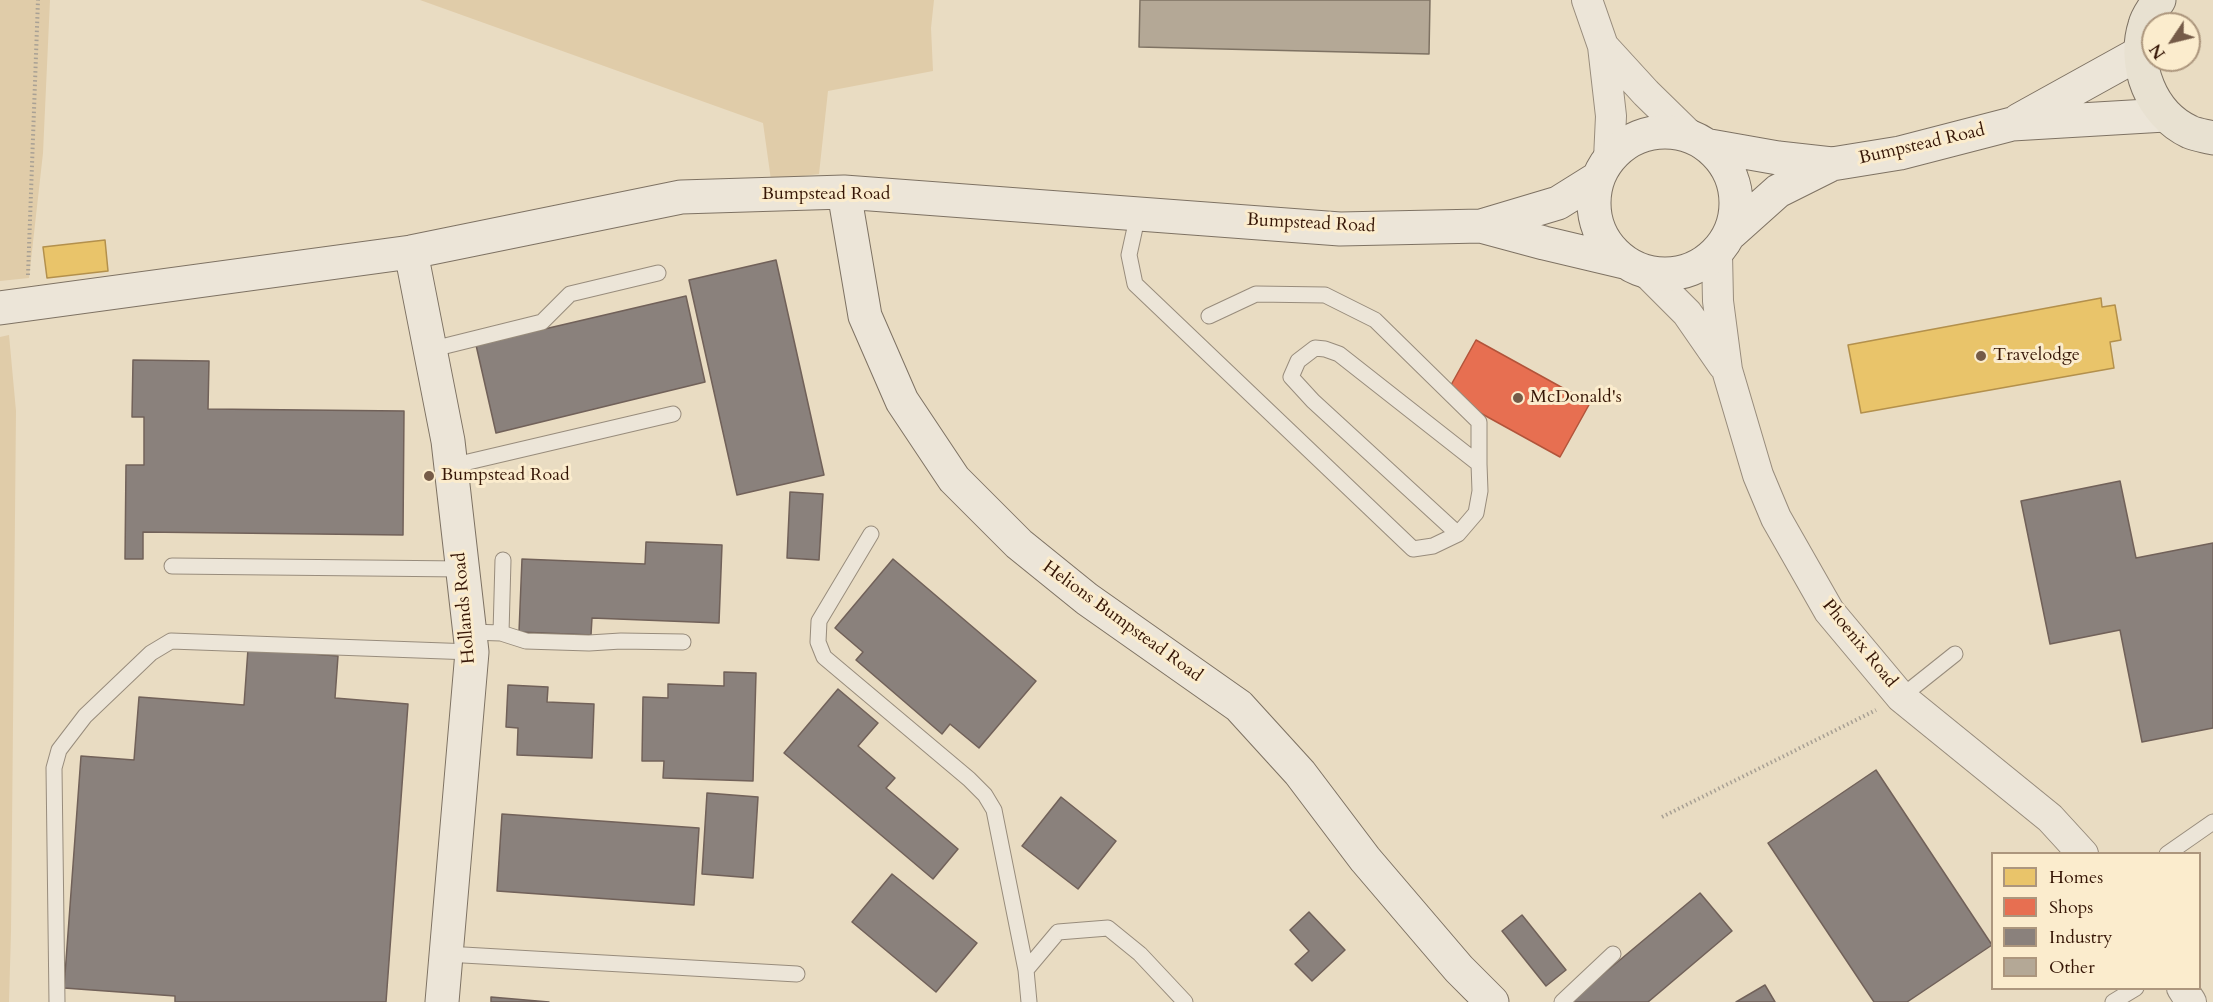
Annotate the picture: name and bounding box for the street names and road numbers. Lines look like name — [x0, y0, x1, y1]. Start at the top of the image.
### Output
street label: Bumpstead Road — [1857, 120, 1987, 170]
street label: Bumpstead Road — [762, 184, 890, 206]
street label: Bumpstead Road — [1246, 210, 1376, 238]
street label: Hollands Road — [449, 551, 481, 665]
street label: Helions Bumpstead Road — [1038, 557, 1206, 687]
street label: Phoenix Road — [1817, 596, 1901, 692]

